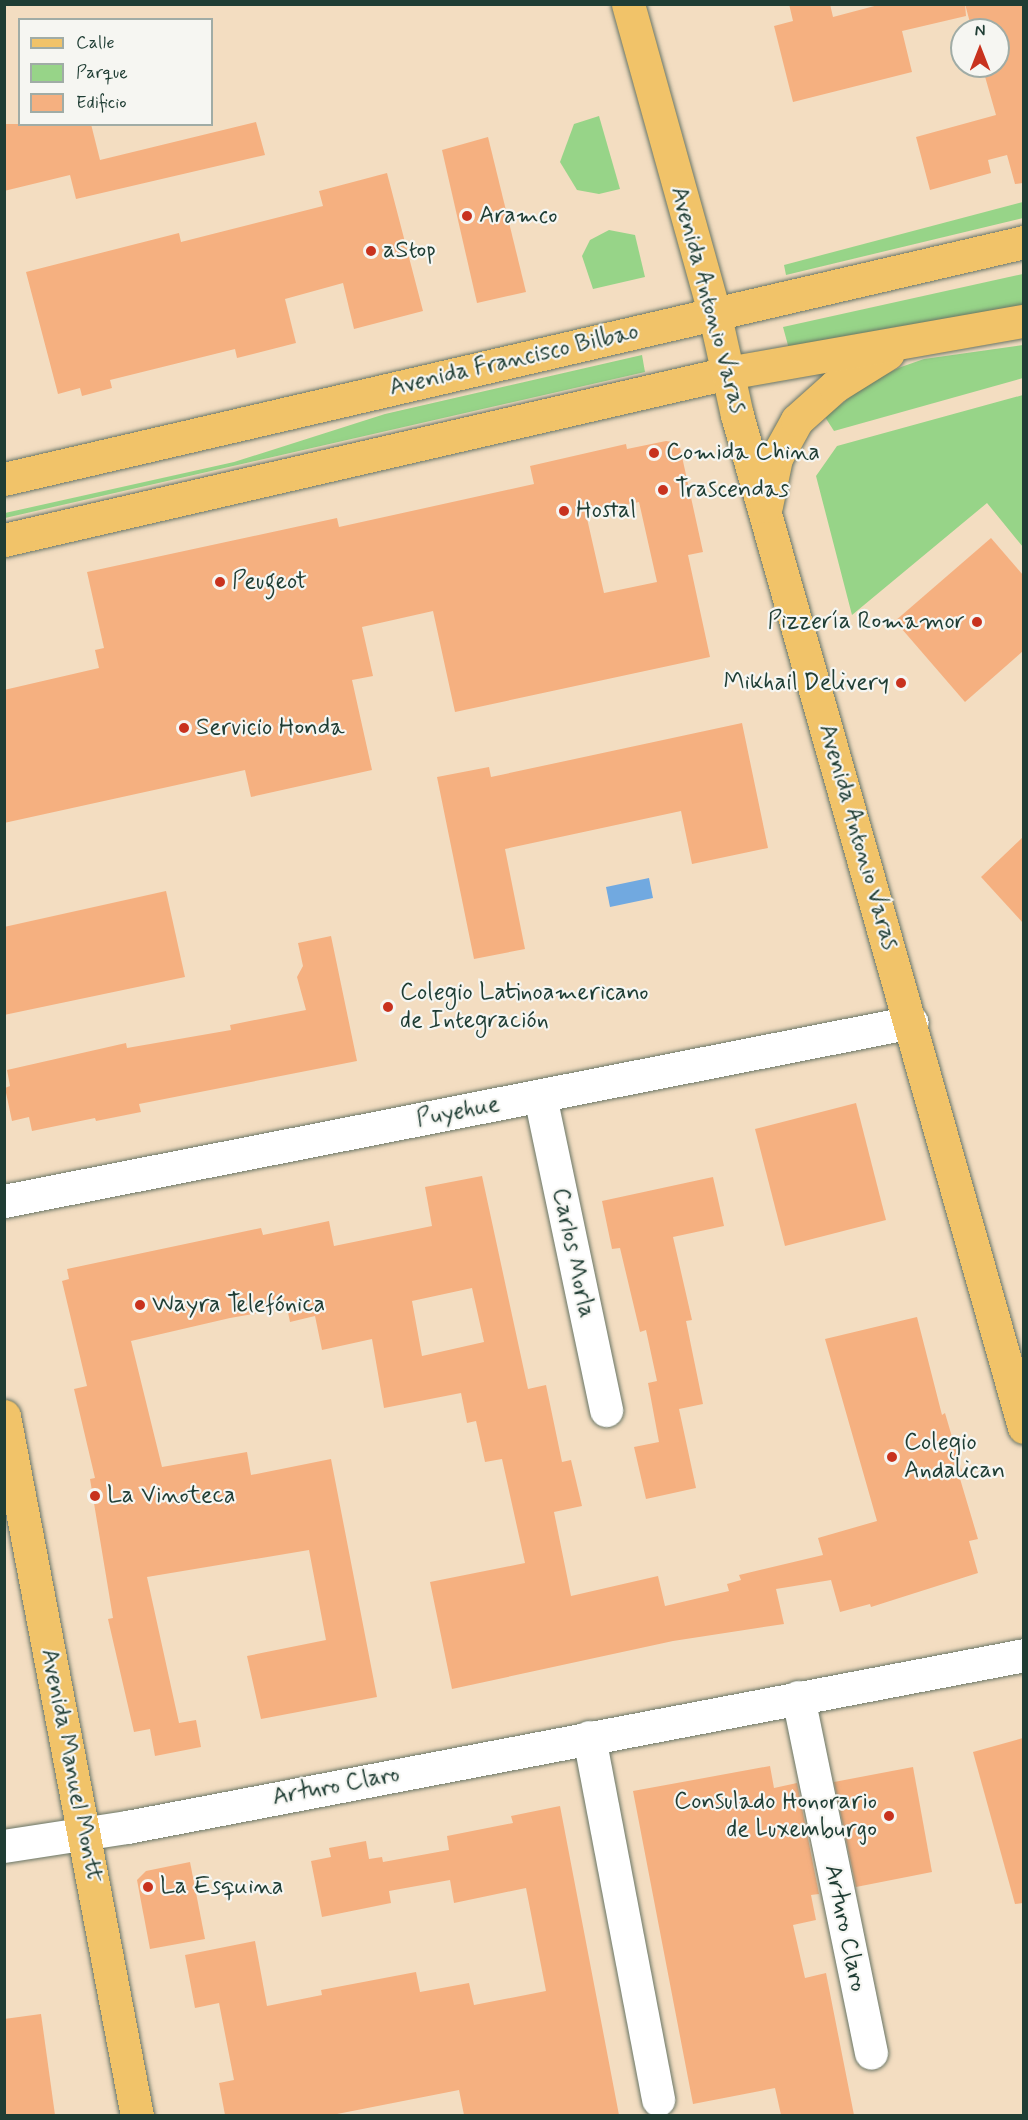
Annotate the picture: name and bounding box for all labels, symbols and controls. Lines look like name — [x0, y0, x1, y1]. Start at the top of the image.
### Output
legend — [18, 18, 213, 126]
north arrow — [950, 18, 1010, 78]
text: N — [975, 21, 985, 42]
text: Calle — [76, 31, 115, 55]
text: Parque — [76, 61, 128, 85]
text: Edificio — [76, 91, 127, 115]
street label: Avenida Antonio Varas — [664, 185, 752, 415]
place label: Aramco — [479, 202, 557, 230]
marker: Aramco — [460, 209, 474, 223]
place label: aStop — [383, 237, 436, 265]
marker: aStop — [364, 244, 378, 258]
street label: Avenida Francisco Bilbao — [388, 318, 640, 402]
place label: Comida China — [666, 439, 820, 467]
marker: Comida China — [647, 446, 661, 460]
place label: Trascendas — [675, 476, 789, 504]
marker: Trascendas — [656, 483, 670, 497]
place label: Hostal — [576, 497, 636, 525]
marker: Hostal — [557, 504, 571, 518]
place label: Peugeot — [232, 568, 307, 596]
marker: Peugeot — [213, 575, 227, 589]
place label: Pizzería Romamor — [771, 608, 965, 636]
marker: Pizzería Romamor — [970, 615, 984, 629]
place label: Mikhail Delivery — [724, 669, 889, 697]
marker: Mikhail Delivery — [894, 676, 908, 690]
place label: Servicio Honda — [196, 714, 342, 742]
marker: Servicio Honda — [177, 721, 191, 735]
street label: Avenida Antonio Varas — [812, 722, 904, 952]
place label: Colegio Latinoamericano de Integración — [400, 979, 649, 1035]
marker: Colegio Latinoamericano de Integración — [381, 1000, 395, 1014]
street label: Puyehue — [414, 1090, 502, 1134]
street label: Carlos Morla — [546, 1187, 600, 1319]
place label: Wayra Telefónica — [152, 1291, 326, 1319]
marker: Wayra Telefónica — [133, 1298, 147, 1312]
place label: Colegio Andalican — [904, 1429, 1005, 1485]
marker: Colegio Andalican — [885, 1450, 899, 1464]
place label: La Vinoteca — [107, 1482, 227, 1510]
marker: La Vinoteca — [88, 1489, 102, 1503]
street label: Avenida Manuel Montt — [35, 1648, 107, 1884]
street label: Arturo Claro — [270, 1760, 402, 1812]
place label: Consulado Honorario de Luxemburgo — [671, 1788, 877, 1844]
marker: Consulado Honorario de Luxemburgo — [882, 1809, 896, 1823]
street label: Arturo Claro — [818, 1862, 872, 1994]
place label: La Esquina — [160, 1873, 277, 1901]
marker: La Esquina — [141, 1880, 155, 1894]

